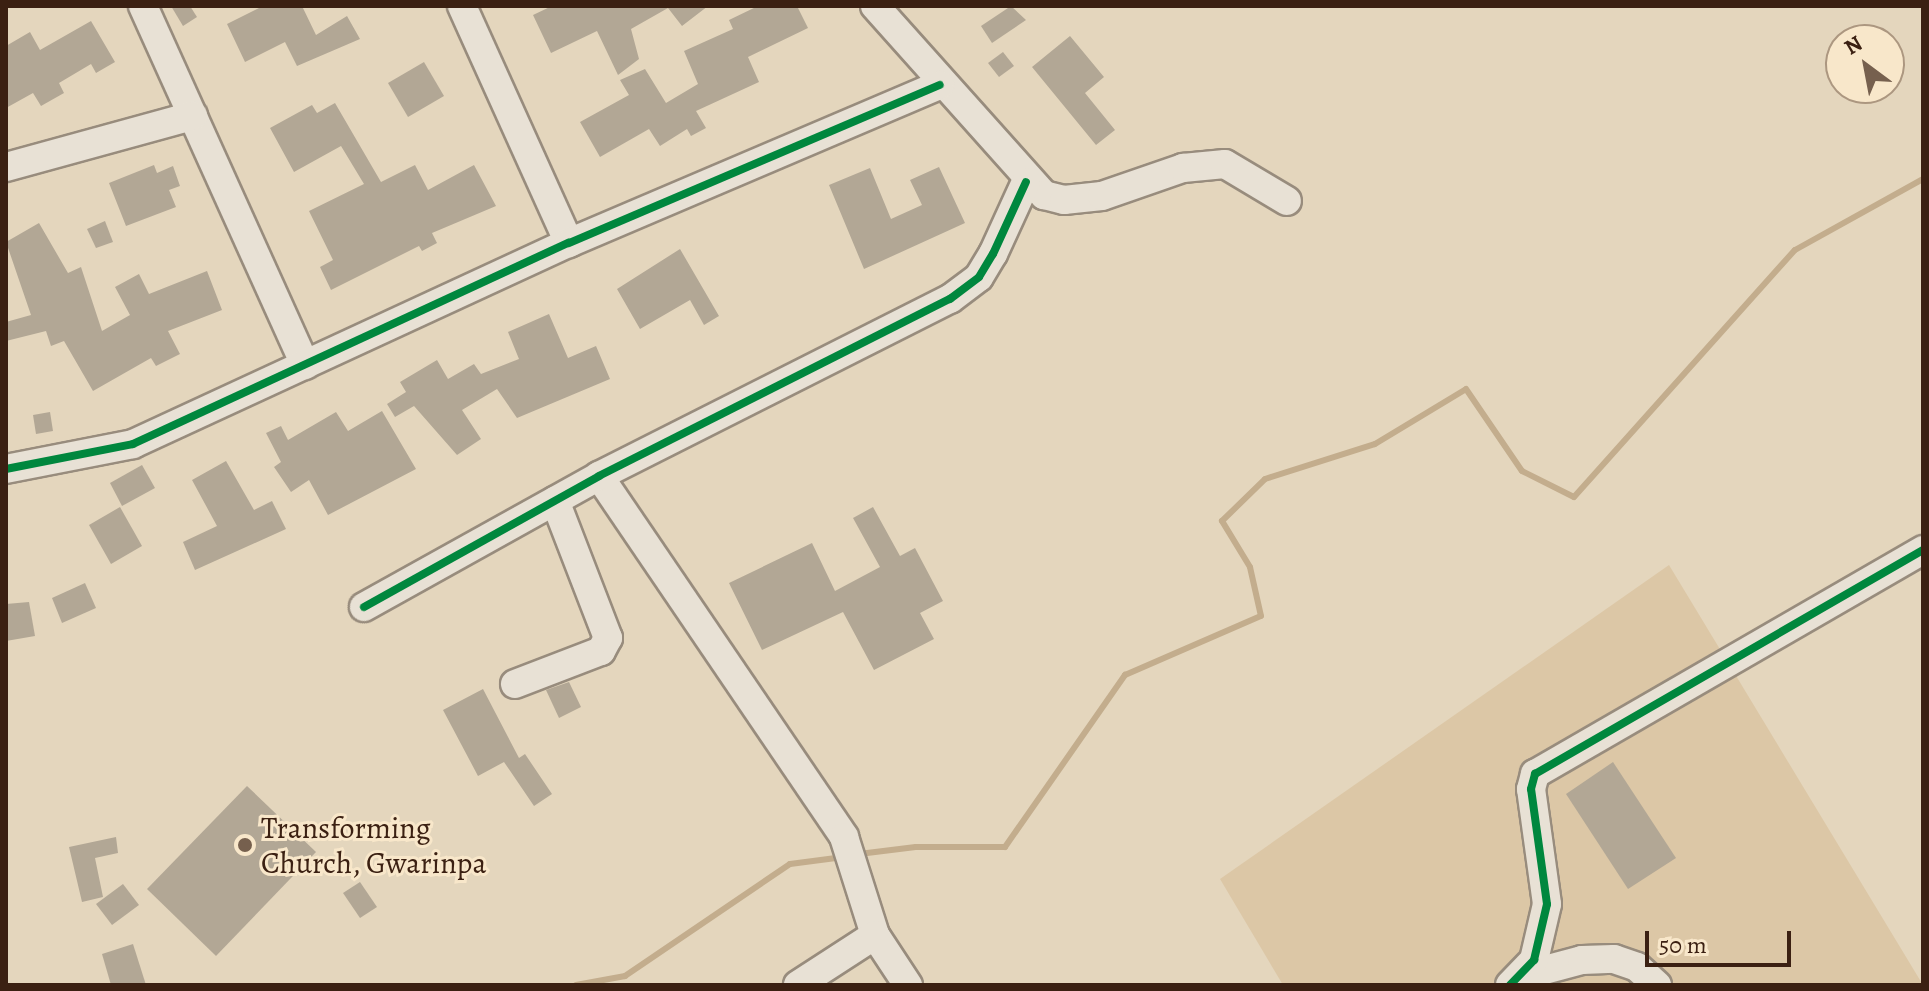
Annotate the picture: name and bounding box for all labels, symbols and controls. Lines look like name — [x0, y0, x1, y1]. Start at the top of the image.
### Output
north arrow — [1825, 24, 1905, 104]
text: N — [1839, 28, 1868, 62]
place label: Transforming Church, Gwarinpa — [261, 810, 487, 880]
marker: Transforming Church, Gwarinpa — [236, 836, 254, 854]
scale bar — [1649, 915, 1795, 965]
text: 50 m — [1659, 929, 1707, 961]

